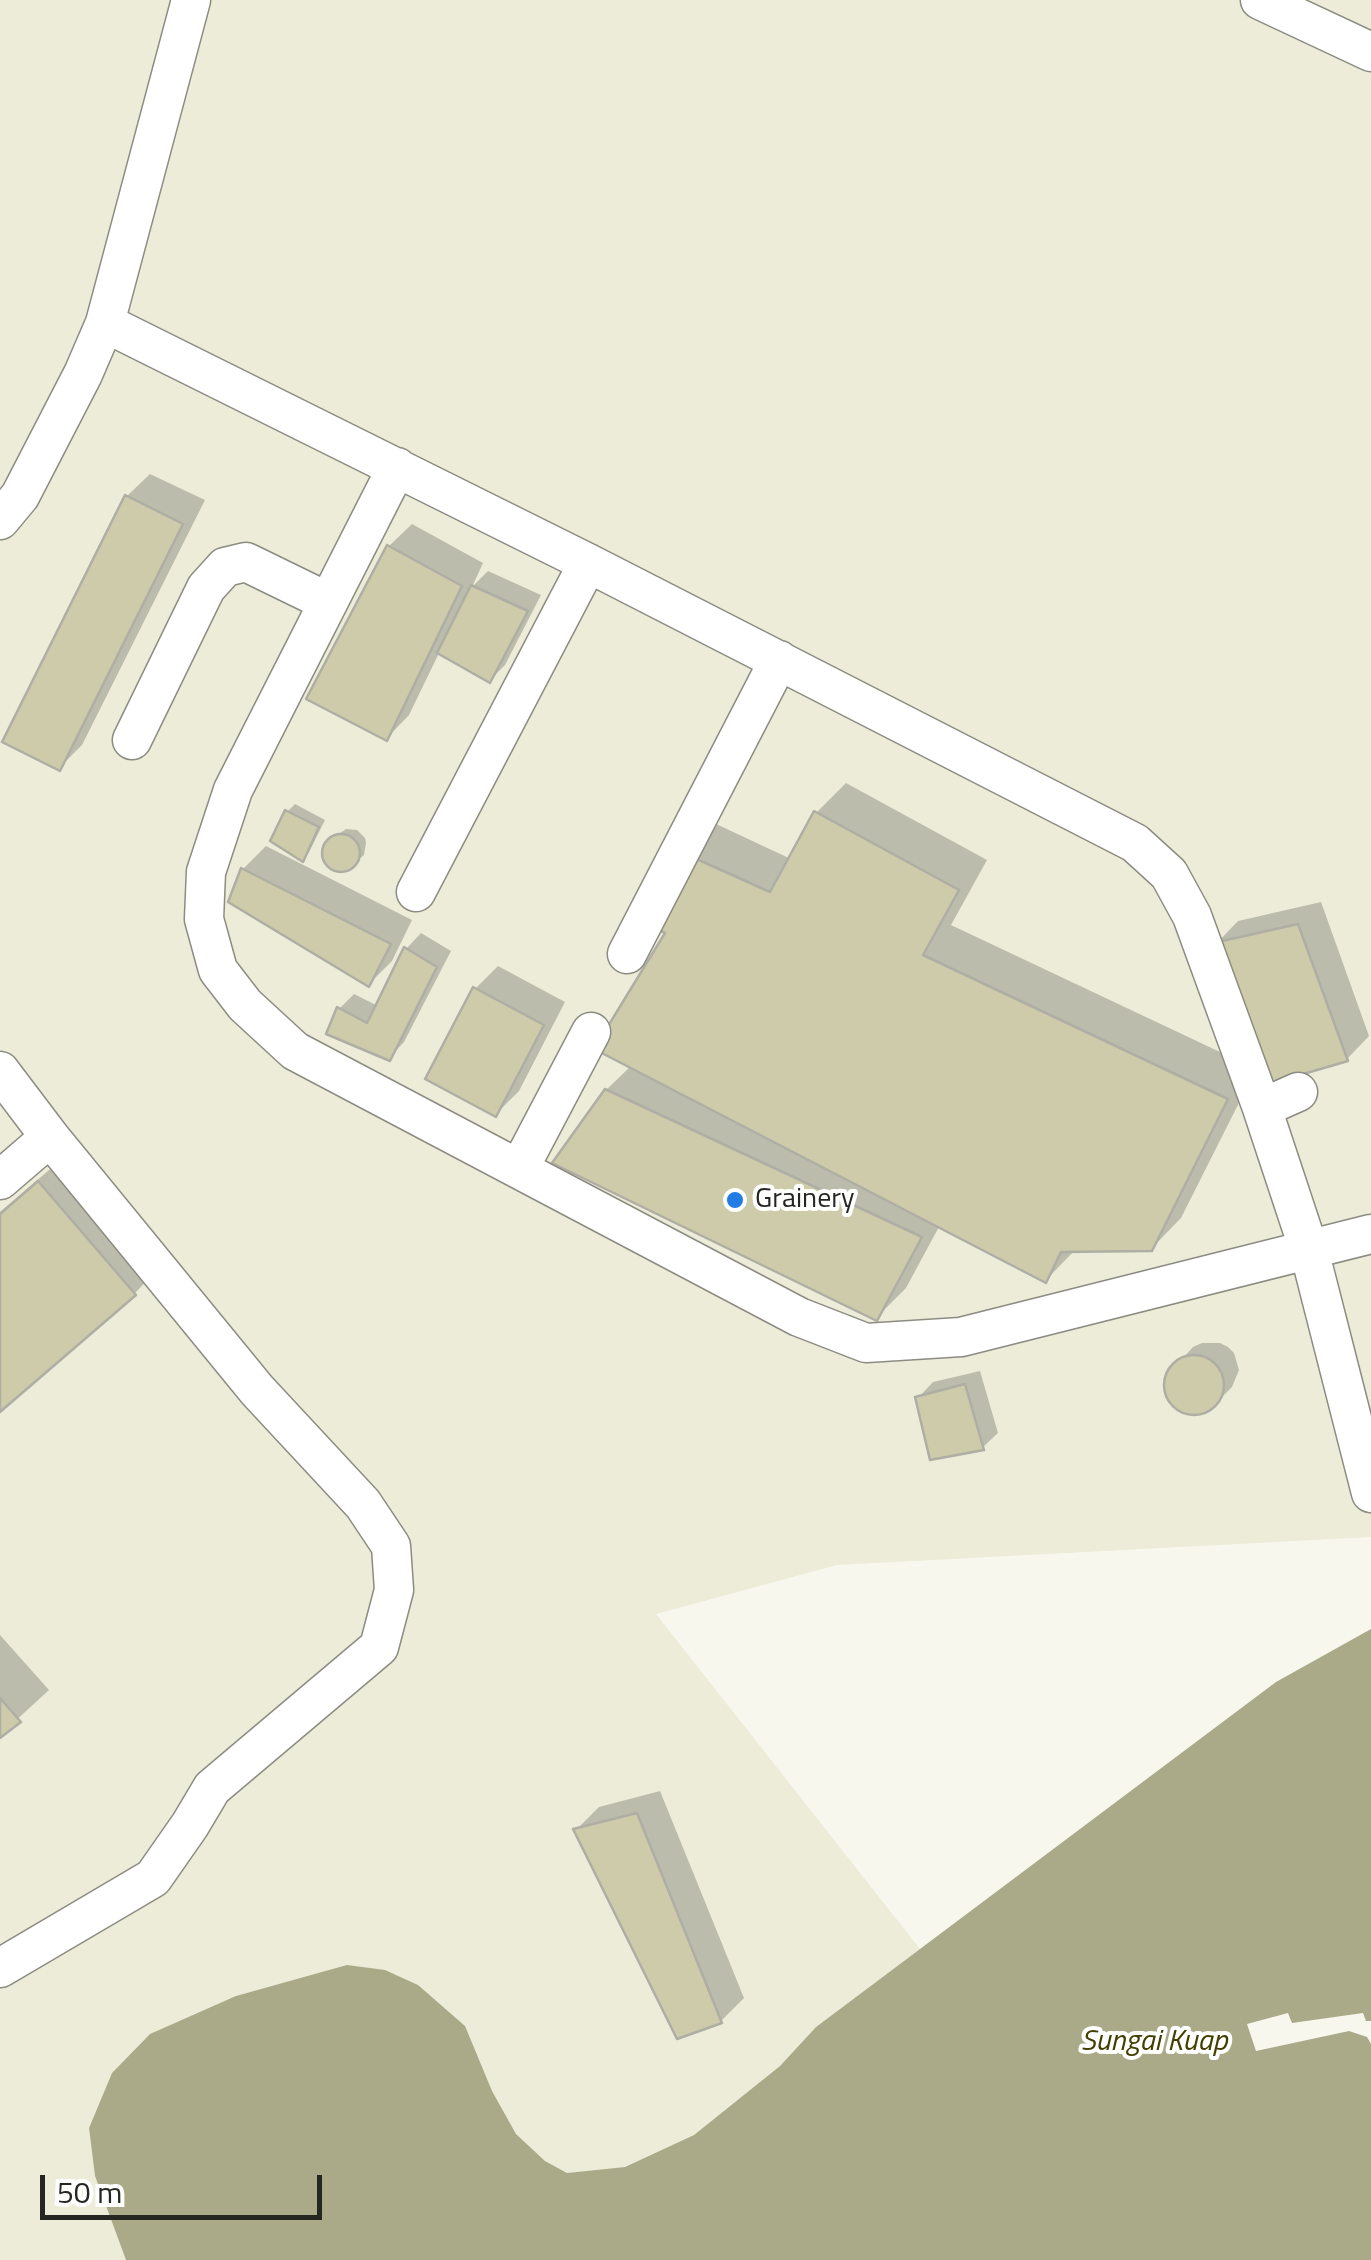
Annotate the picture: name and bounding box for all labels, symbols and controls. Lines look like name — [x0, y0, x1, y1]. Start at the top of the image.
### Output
place label: Grainery — [755, 1183, 854, 1217]
marker: Grainery — [724, 1189, 746, 1211]
water label: Sungai Kuap — [1081, 2025, 1227, 2061]
scale bar — [45, 2155, 328, 2217]
text: 50 m — [57, 2169, 122, 2215]

